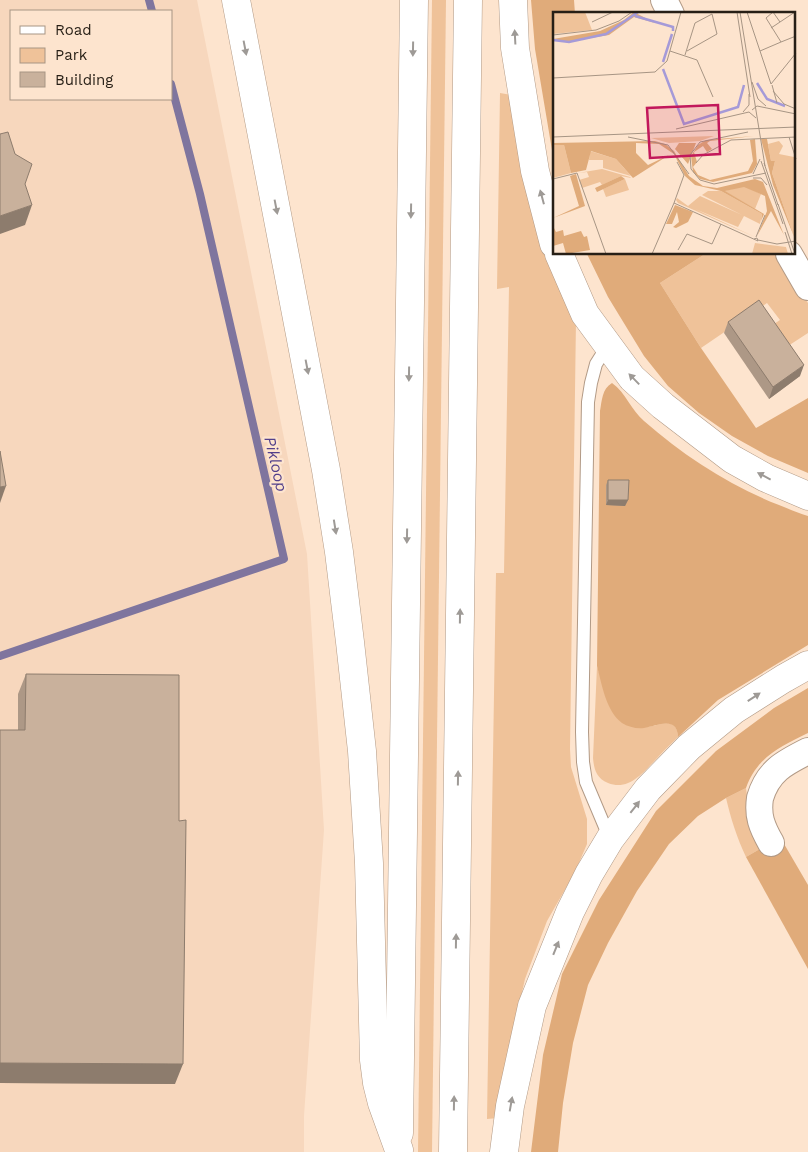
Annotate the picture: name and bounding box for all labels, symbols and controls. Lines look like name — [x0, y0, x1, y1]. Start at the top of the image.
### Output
legend — [10, 10, 172, 100]
inset map — [553, 12, 796, 255]
text: Road — [55, 21, 92, 39]
one-way arrow — [510, 29, 518, 45]
one-way arrow — [242, 40, 250, 56]
one-way arrow — [409, 41, 417, 57]
text: Park — [55, 46, 88, 64]
text: Building — [55, 71, 113, 89]
one-way arrow — [538, 189, 546, 204]
one-way arrow — [272, 200, 280, 215]
one-way arrow — [407, 203, 415, 219]
one-way arrow — [303, 360, 311, 376]
one-way arrow — [405, 366, 413, 382]
one-way arrow — [628, 373, 640, 385]
water label: Pikloop — [260, 435, 292, 493]
one-way arrow — [756, 472, 771, 480]
one-way arrow — [331, 519, 339, 535]
one-way arrow — [403, 528, 411, 544]
one-way arrow — [456, 608, 464, 624]
one-way arrow — [747, 693, 760, 702]
one-way arrow — [454, 770, 462, 786]
one-way arrow — [629, 801, 640, 814]
one-way arrow — [452, 933, 460, 949]
one-way arrow — [552, 940, 560, 955]
one-way arrow — [450, 1095, 458, 1111]
one-way arrow — [507, 1095, 515, 1111]

